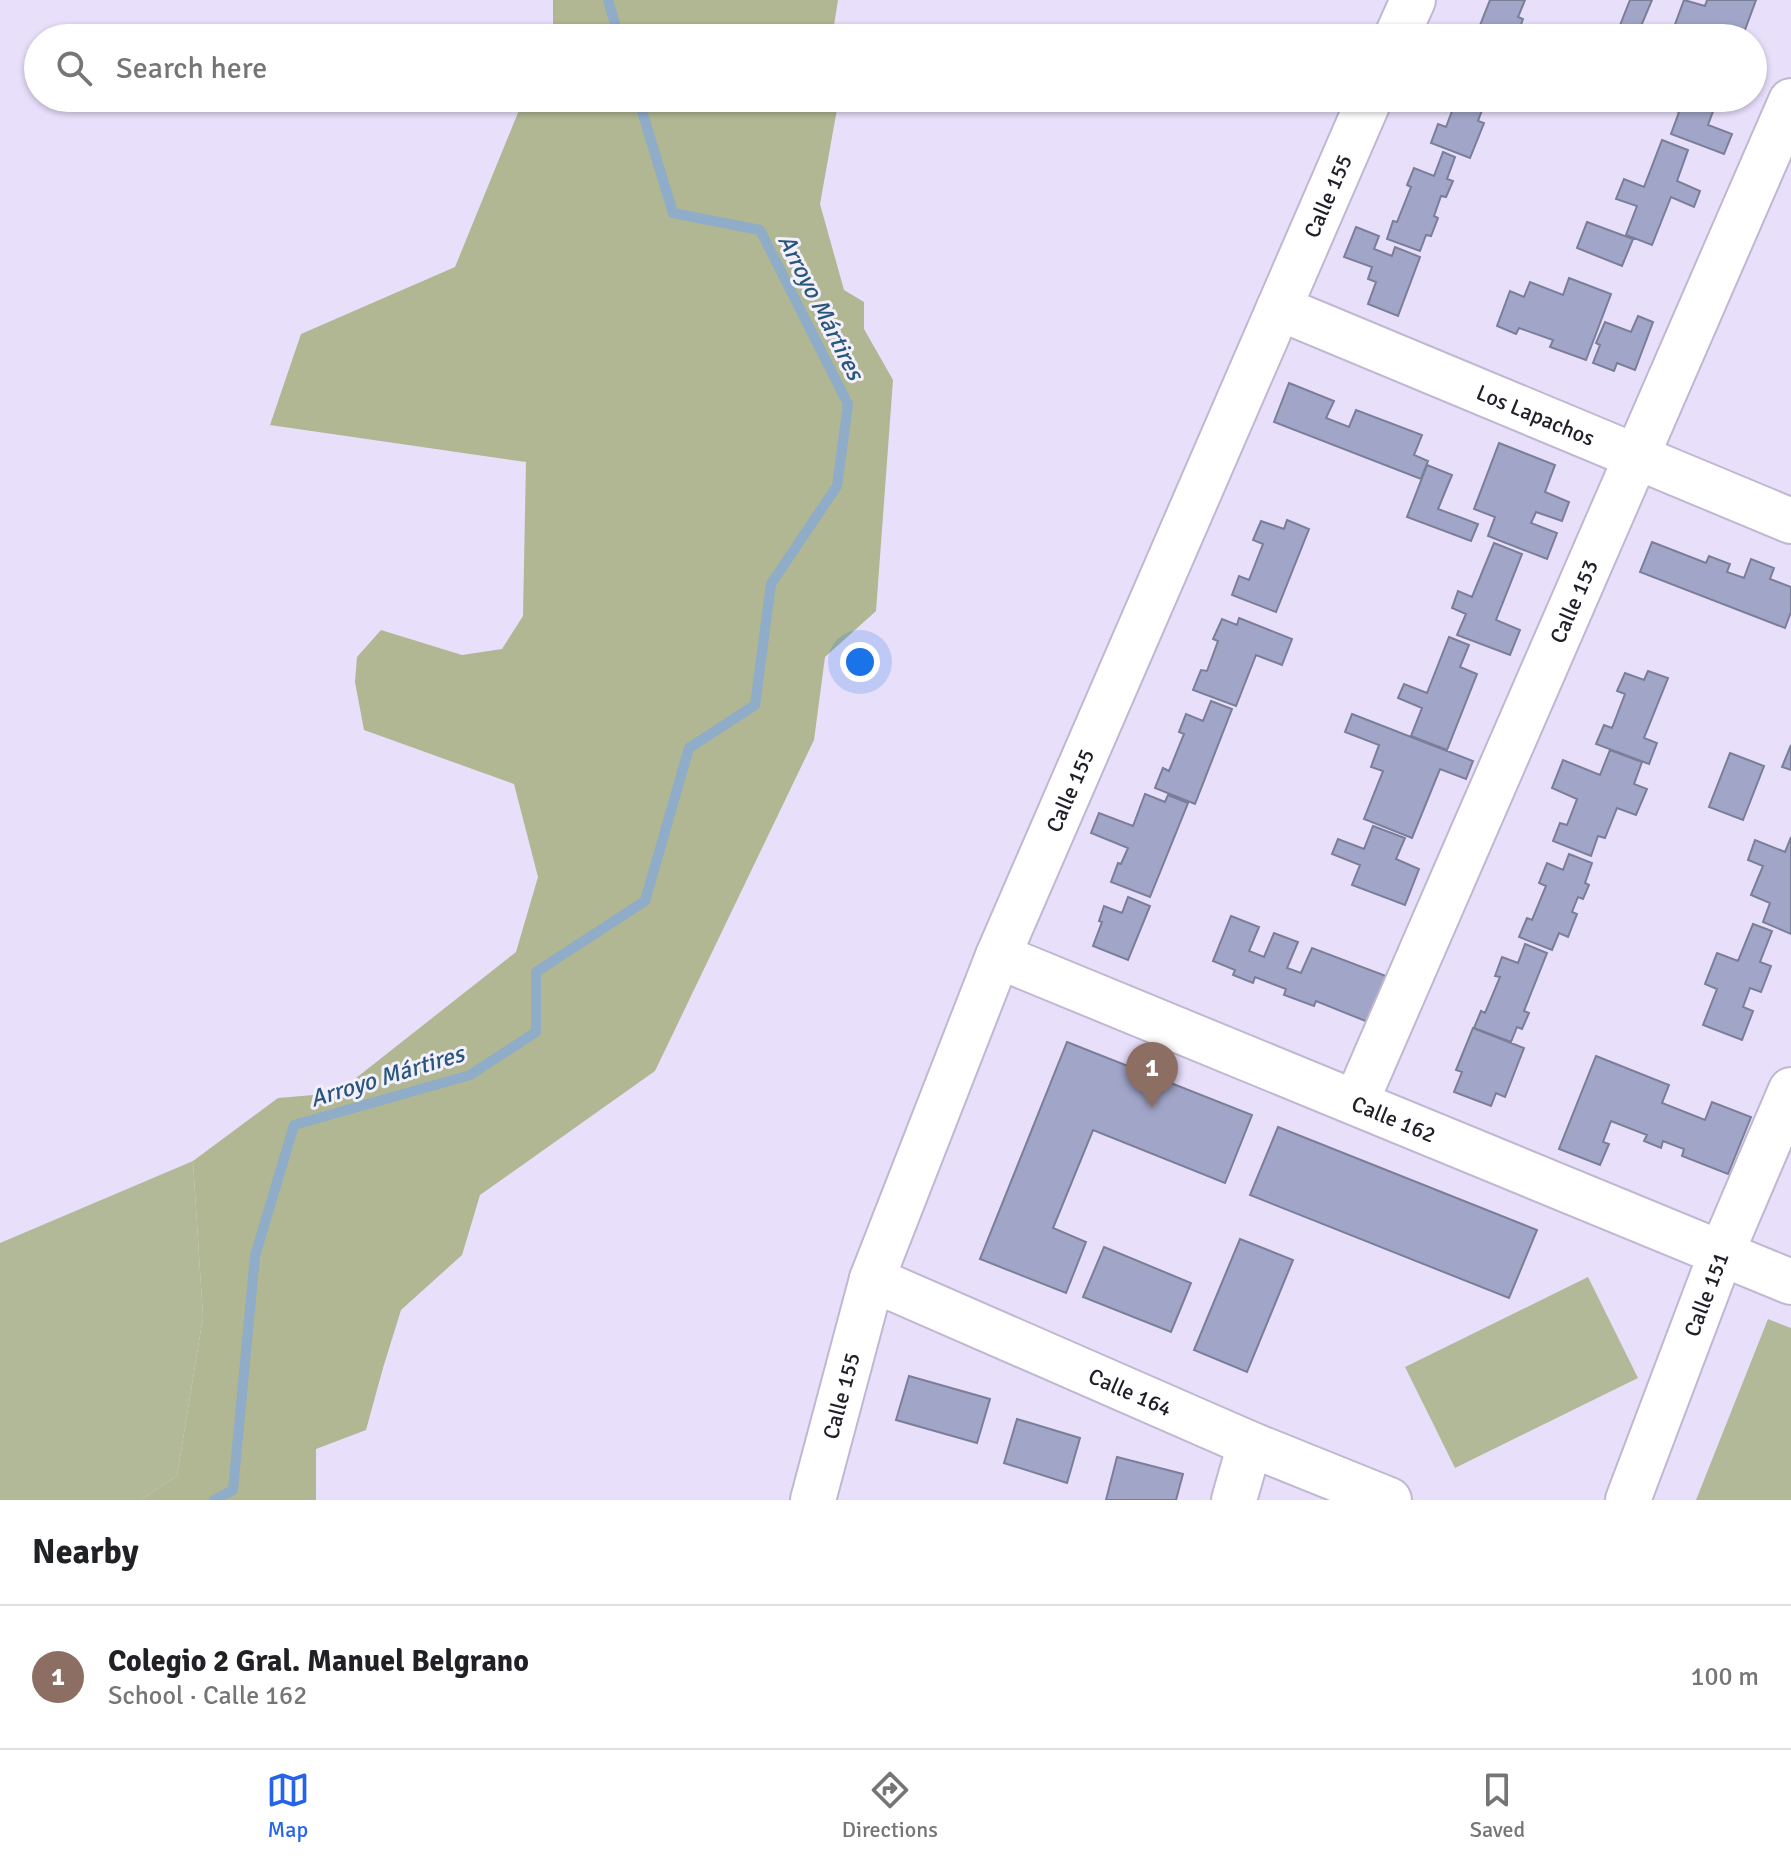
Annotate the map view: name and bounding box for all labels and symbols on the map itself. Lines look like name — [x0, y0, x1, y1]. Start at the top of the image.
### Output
street label: Calle 155 — [1298, 150, 1358, 242]
water label: Arroyo Mártires — [771, 229, 872, 387]
street label: Los Lapachos — [1473, 378, 1599, 451]
street label: Calle 153 — [1544, 555, 1604, 647]
your location — [840, 642, 880, 682]
street label: Calle 155 — [1040, 744, 1100, 836]
water label: Arroyo Mártires — [306, 1038, 470, 1114]
pin: 1 — [1126, 1042, 1178, 1108]
street label: Calle 162 — [1348, 1089, 1440, 1148]
street label: Calle 151 — [1678, 1248, 1734, 1340]
street label: Calle 155 — [816, 1350, 865, 1442]
street label: Calle 164 — [1085, 1362, 1176, 1422]

